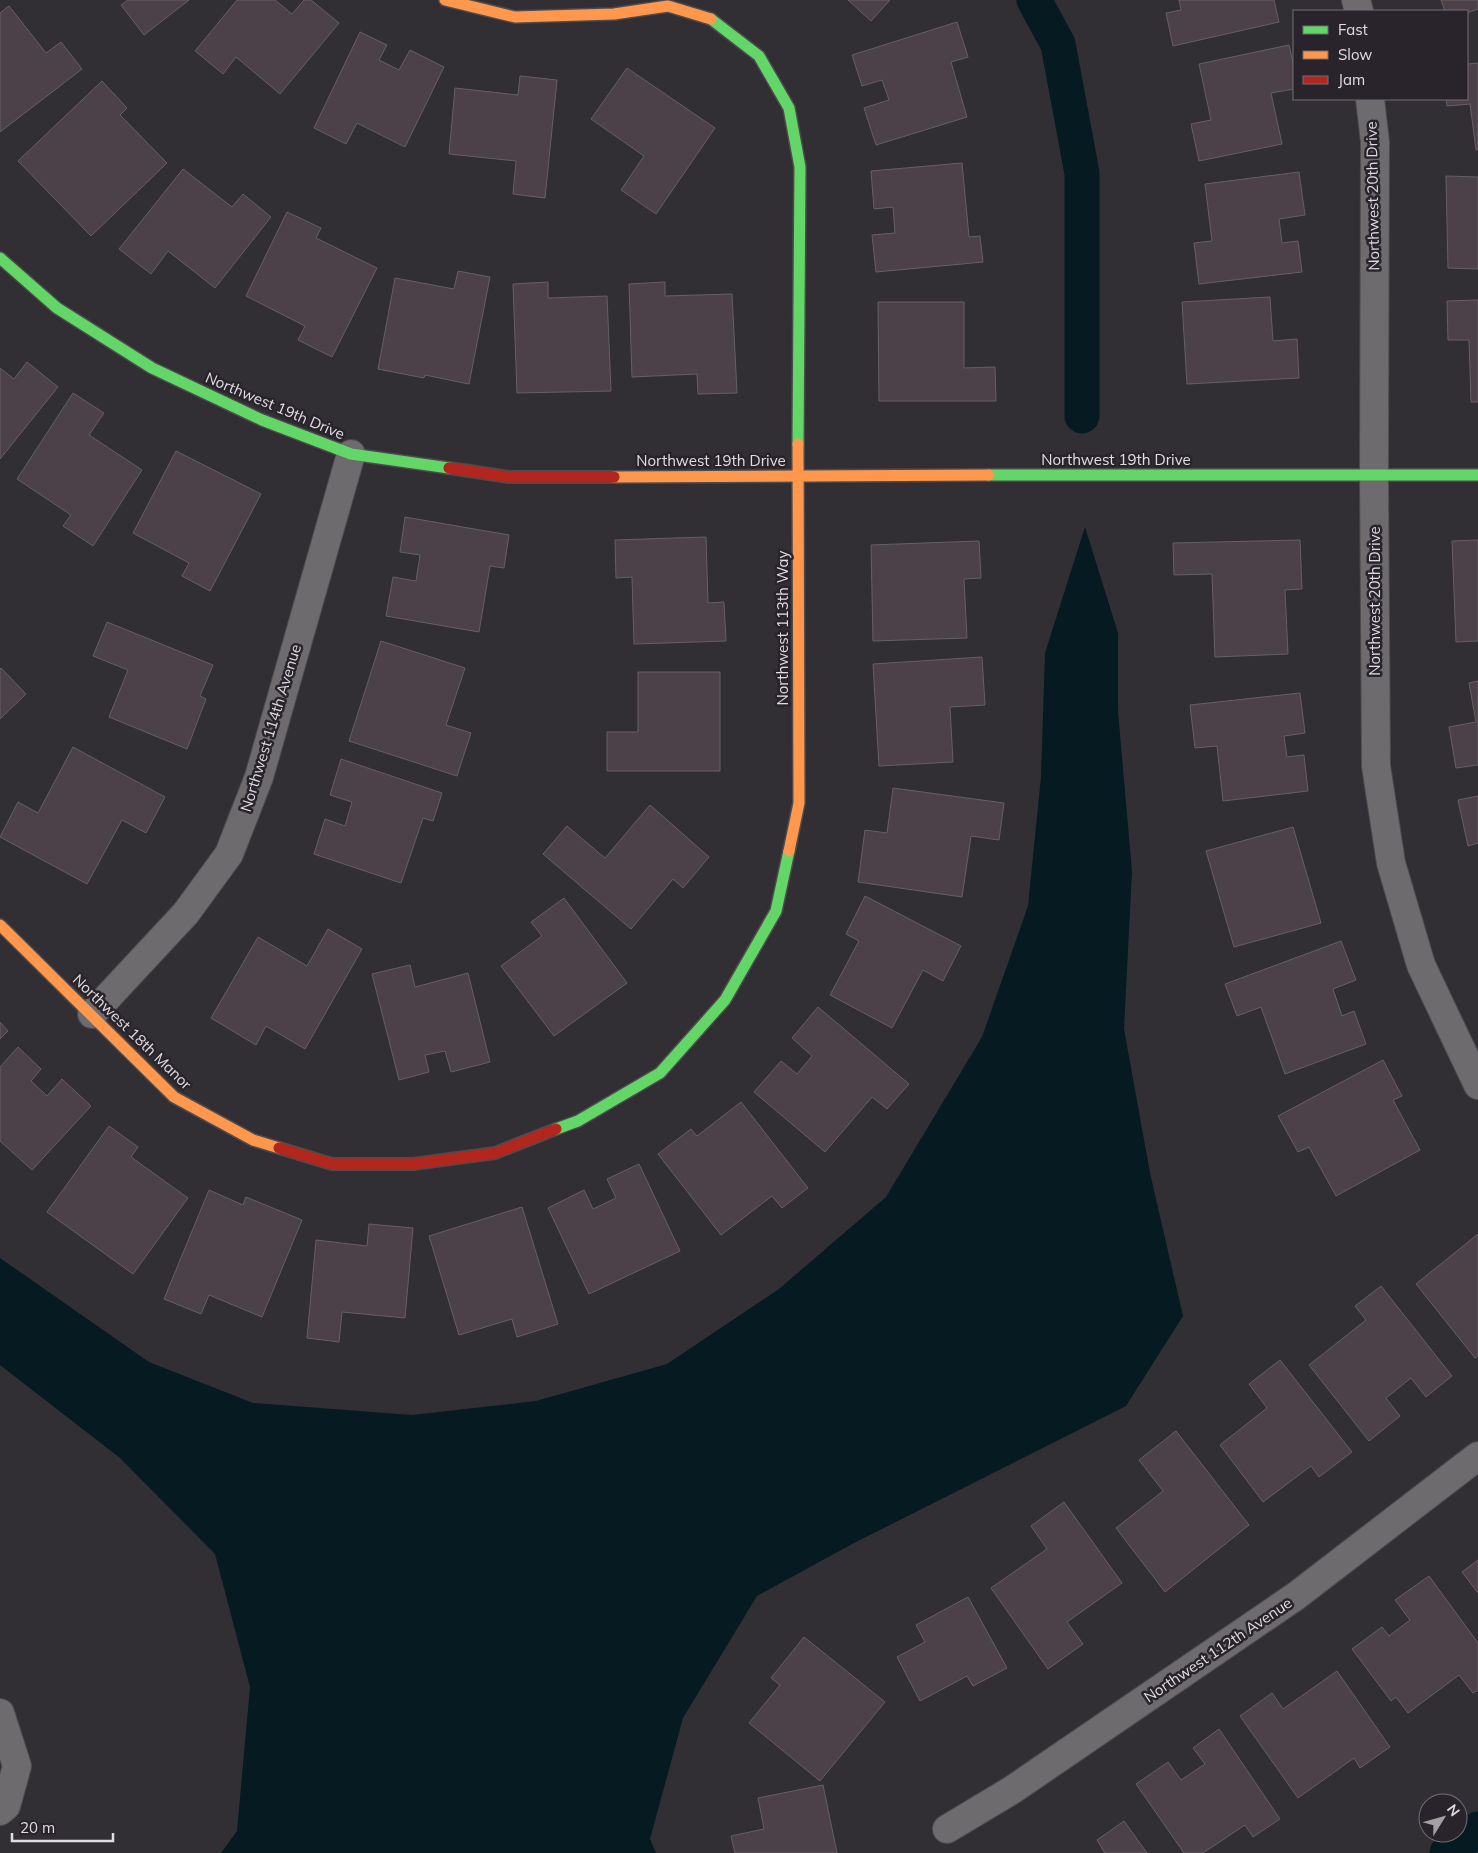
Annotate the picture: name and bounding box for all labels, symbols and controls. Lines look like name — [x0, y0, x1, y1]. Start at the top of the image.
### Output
legend — [1293, 10, 1468, 100]
text: Fast — [1338, 20, 1368, 39]
text: Slow — [1338, 45, 1372, 64]
text: Jam — [1338, 70, 1365, 89]
street label: Northwest 20th Drive — [1362, 121, 1383, 271]
street label: Northwest 19th Drive — [203, 368, 348, 443]
street label: Northwest 19th Drive — [1041, 450, 1191, 469]
street label: Northwest 19th Drive — [636, 451, 786, 470]
street label: Northwest 20th Drive — [1365, 526, 1384, 676]
street label: Northwest 113th Way — [773, 551, 792, 705]
street label: Northwest 114th Avenue — [236, 642, 305, 814]
street label: Northwest 18th Manor — [69, 970, 196, 1094]
street label: Northwest 112th Avenue — [1140, 1593, 1295, 1706]
north arrow — [1418, 1793, 1468, 1843]
text: N — [1443, 1801, 1464, 1820]
scale bar — [12, 1810, 114, 1842]
text: 20 m — [20, 1818, 55, 1837]

